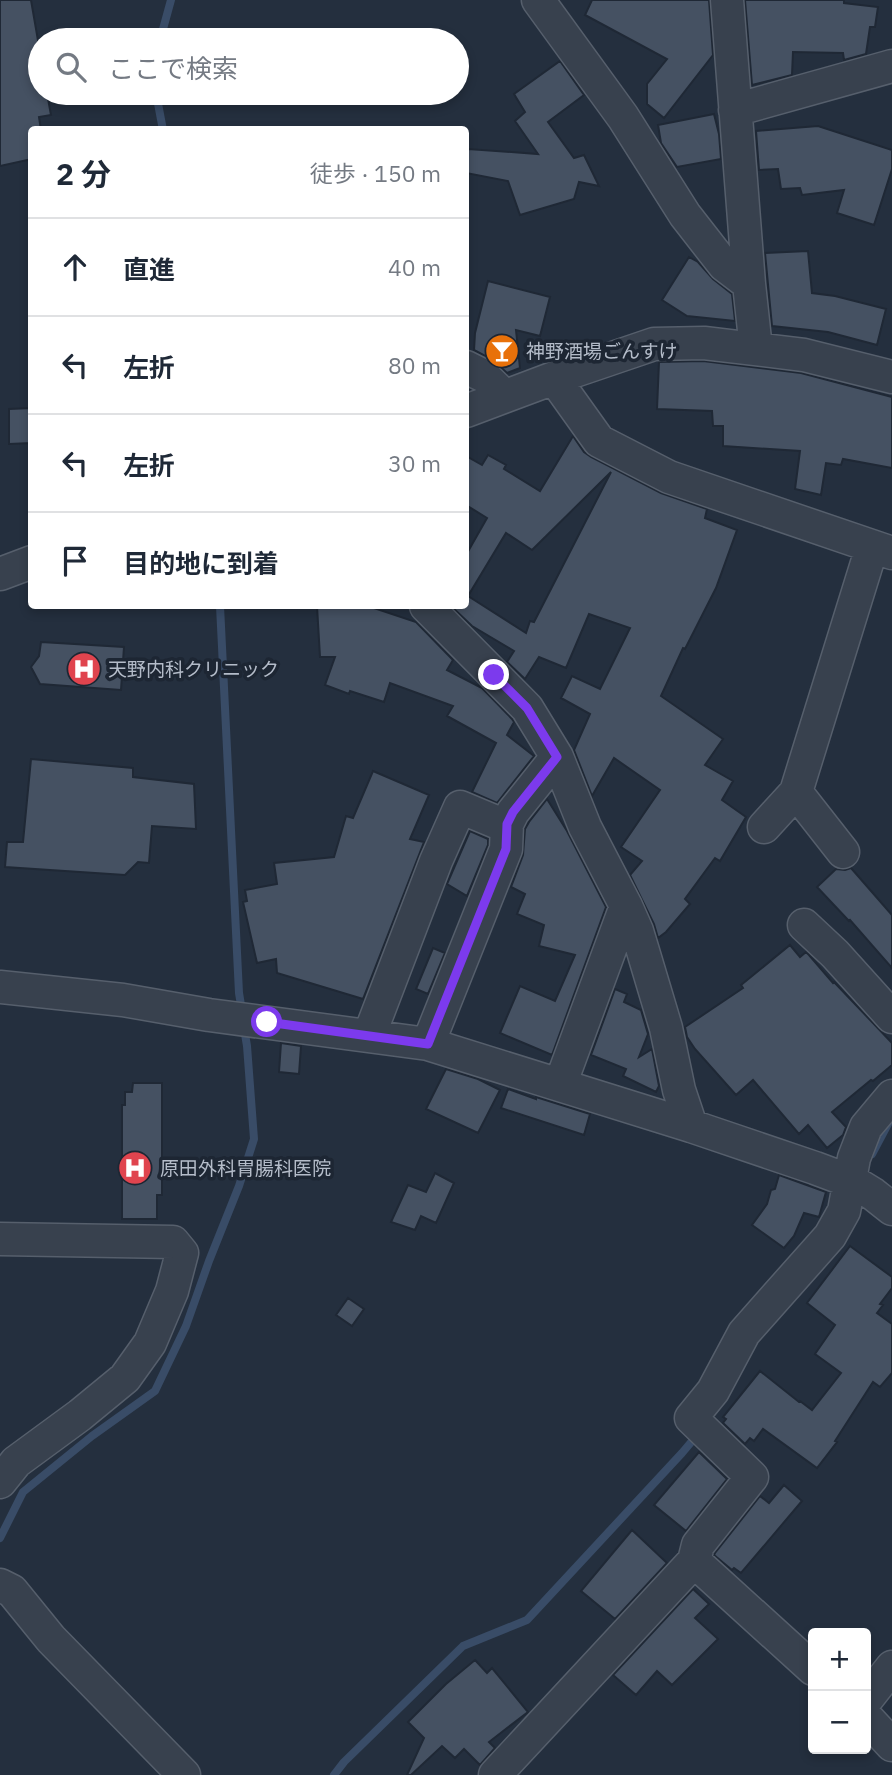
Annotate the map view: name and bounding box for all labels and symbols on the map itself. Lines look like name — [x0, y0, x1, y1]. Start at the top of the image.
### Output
bar icon: 神野酒場ごんすけ — [483, 332, 521, 370]
place label: 神野酒場ごんすけ — [526, 339, 678, 363]
hospital icon: 天野内科クリニック — [65, 650, 103, 688]
place label: 天野内科クリニック — [108, 657, 279, 681]
route end — [478, 659, 509, 690]
route start — [251, 1006, 282, 1037]
hospital icon: 原田外科胃腸科医院 — [116, 1149, 154, 1187]
place label: 原田外科胃腸科医院 — [160, 1156, 331, 1180]

